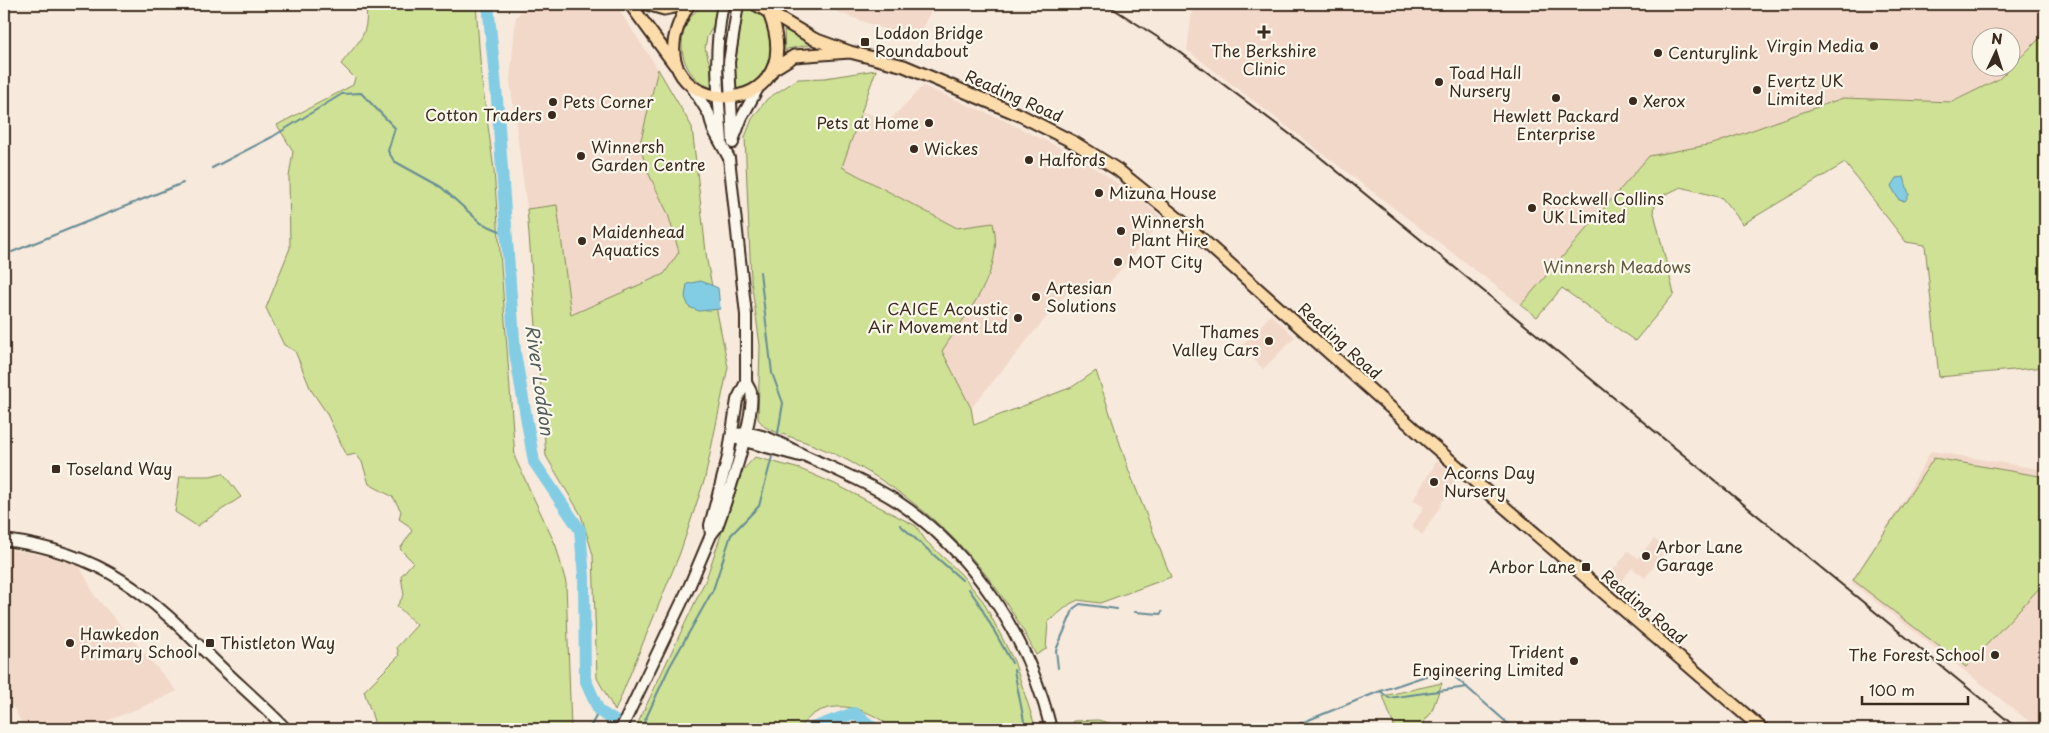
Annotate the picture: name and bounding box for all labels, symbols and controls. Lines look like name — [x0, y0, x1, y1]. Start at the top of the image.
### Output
place label: Loddon Bridge Roundabout — [875, 20, 983, 62]
marker: The Berkshire Clinic — [1257, 25, 1271, 39]
north arrow — [1972, 28, 2022, 78]
text: N — [1991, 28, 2003, 49]
place label: Virgin Media — [1766, 33, 1864, 57]
marker: Loddon Bridge Roundabout — [859, 36, 871, 48]
place label: The Berkshire Clinic — [1211, 38, 1317, 80]
place label: Centurylink — [1668, 40, 1758, 64]
marker: Virgin Media — [1868, 40, 1880, 52]
marker: Centurylink — [1652, 47, 1664, 59]
place label: Toad Hall Nursery — [1449, 60, 1521, 102]
street label: Reading Road — [962, 63, 1067, 127]
place label: Evertz UK Limited — [1767, 68, 1843, 110]
marker: Toad Hall Nursery — [1433, 76, 1445, 88]
marker: Evertz UK Limited — [1751, 84, 1763, 96]
place label: Xerox — [1643, 88, 1686, 112]
place label: Pets Corner — [563, 89, 654, 113]
marker: Hewlett Packard Enterprise — [1550, 92, 1562, 104]
marker: Xerox — [1627, 95, 1639, 107]
marker: Pets Corner — [547, 96, 559, 108]
place label: Cotton Traders — [425, 102, 542, 126]
place label: Hewlett Packard Enterprise — [1493, 103, 1619, 145]
marker: Cotton Traders — [546, 109, 558, 121]
place label: Pets at Home — [816, 110, 919, 134]
marker: Pets at Home — [923, 117, 935, 129]
place label: Winnersh Garden Centre — [591, 134, 706, 176]
place label: Wickes — [924, 136, 978, 160]
marker: Wickes — [908, 143, 920, 155]
place label: Halfords — [1039, 147, 1106, 171]
marker: Winnersh Garden Centre — [575, 150, 587, 162]
marker: Halfords — [1023, 154, 1035, 166]
place label: Mizuna House — [1109, 180, 1217, 204]
place label: Rockwell Collins UK Limited — [1542, 186, 1664, 228]
marker: Mizuna House — [1093, 187, 1105, 199]
marker: Rockwell Collins UK Limited — [1526, 202, 1538, 214]
place label: Winnersh Plant Hire — [1131, 209, 1208, 251]
place label: Maidenhead Aquatics — [592, 219, 685, 261]
marker: Winnersh Plant Hire — [1115, 225, 1127, 237]
marker: Maidenhead Aquatics — [576, 235, 588, 247]
place label: MOT City — [1128, 249, 1203, 273]
park label: Winnersh Meadows — [1543, 254, 1691, 278]
marker: MOT City — [1112, 256, 1124, 268]
place label: Artesian Solutions — [1046, 275, 1116, 317]
marker: Artesian Solutions — [1030, 291, 1042, 303]
place label: CAICE Acoustic Air Movement Ltd — [868, 296, 1008, 338]
street label: Reading Road — [1294, 296, 1388, 384]
marker: CAICE Acoustic Air Movement Ltd — [1012, 312, 1024, 324]
place label: Thames Valley Cars — [1172, 319, 1259, 361]
water label: River Loddon — [519, 323, 562, 438]
marker: Thames Valley Cars — [1263, 335, 1275, 347]
place label: Toseland Way — [66, 456, 172, 480]
place label: Acorns Day Nursery — [1444, 460, 1535, 502]
marker: Toseland Way — [50, 463, 62, 475]
marker: Acorns Day Nursery — [1428, 476, 1440, 488]
place label: Arbor Lane Garage — [1656, 534, 1743, 576]
marker: Arbor Lane Garage — [1640, 550, 1652, 562]
place label: Arbor Lane — [1489, 554, 1576, 578]
marker: Arbor Lane — [1580, 561, 1592, 573]
street label: Reading Road — [1597, 563, 1693, 649]
place label: Hawkedon Primary School — [80, 621, 198, 663]
place label: Thistleton Way — [220, 630, 335, 654]
marker: Hawkedon Primary School — [64, 637, 76, 649]
marker: Thistleton Way — [204, 637, 216, 649]
place label: Trident Engineering Limited — [1412, 639, 1564, 681]
place label: The Forest School — [1849, 642, 1985, 666]
marker: The Forest School — [1989, 649, 2001, 661]
marker: Trident Engineering Limited — [1568, 655, 1580, 667]
scale bar — [1862, 673, 1968, 705]
text: 100 m — [1869, 678, 1915, 701]

